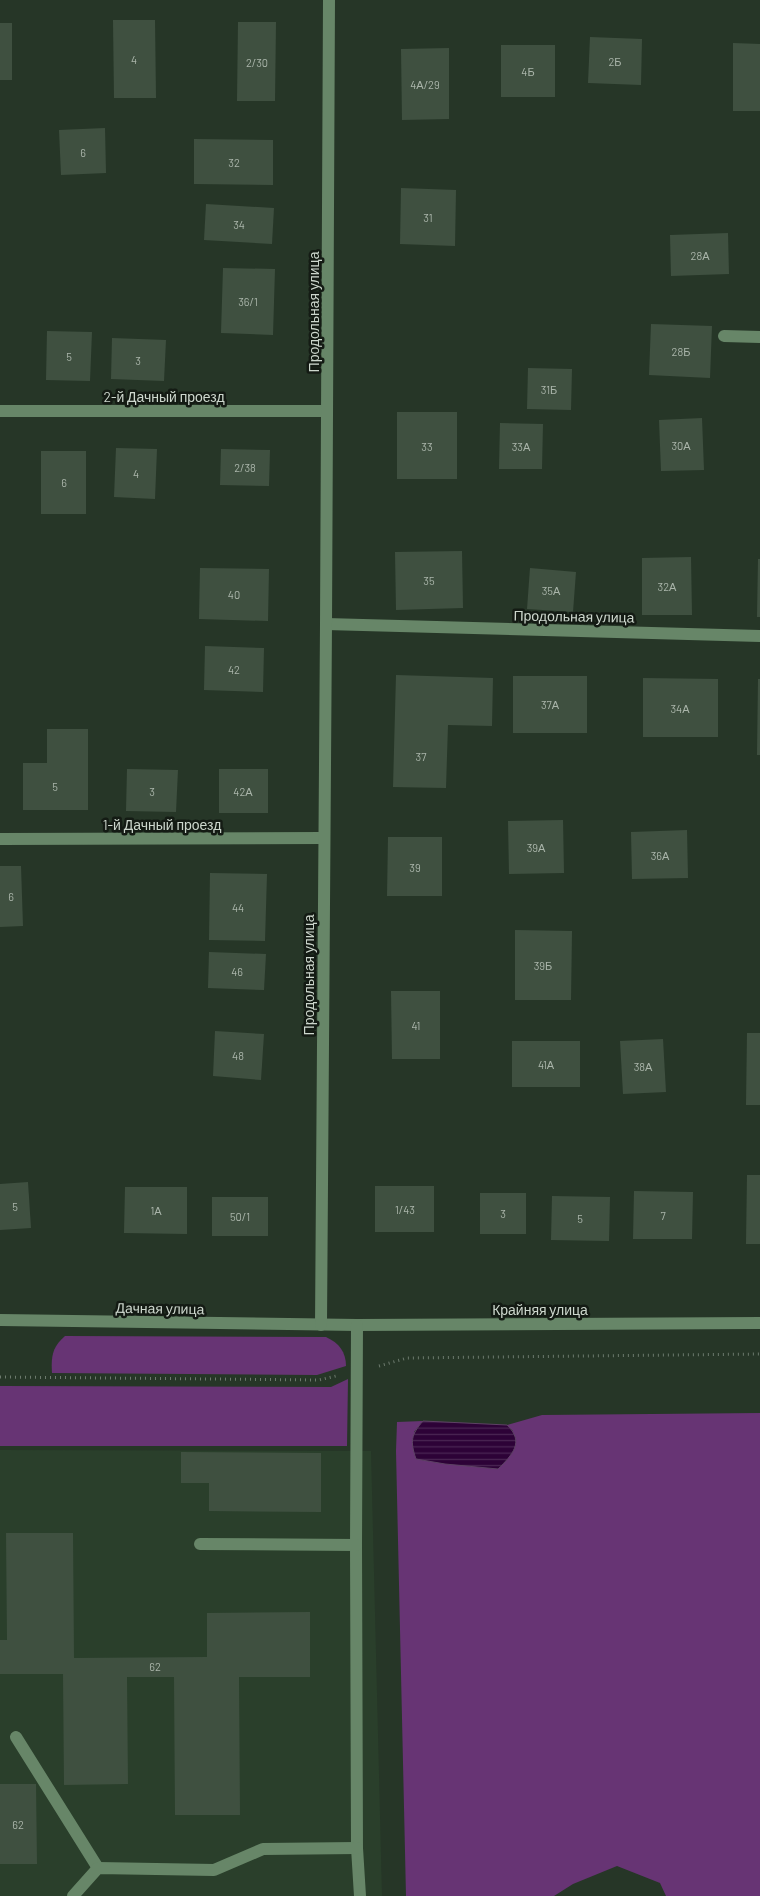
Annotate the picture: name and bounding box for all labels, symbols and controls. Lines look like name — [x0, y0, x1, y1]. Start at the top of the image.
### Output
house number: 4 — [131, 53, 137, 66]
house number: 2Б — [608, 55, 622, 68]
house number: 2/30 — [246, 56, 268, 69]
house number: 4Б — [521, 65, 535, 78]
house number: 4А/29 — [410, 78, 440, 91]
house number: 6 — [80, 146, 86, 159]
house number: 32 — [228, 156, 240, 169]
house number: 31 — [423, 211, 433, 224]
house number: 34 — [233, 218, 245, 231]
house number: 28А — [691, 249, 710, 262]
street label: Продольная улица — [305, 251, 322, 372]
house number: 36/1 — [238, 295, 258, 308]
house number: 28Б — [672, 345, 690, 358]
house number: 5 — [66, 350, 72, 363]
house number: 3 — [135, 354, 141, 367]
house number: 31Б — [541, 383, 557, 396]
street label: 2-й Дачный проезд — [103, 388, 225, 405]
house number: 30А — [671, 439, 691, 452]
house number: 33 — [421, 440, 433, 453]
house number: 33А — [512, 440, 531, 453]
house number: 2/38 — [234, 461, 256, 474]
house number: 4 — [133, 467, 139, 480]
house number: 6 — [61, 476, 67, 489]
house number: 35 — [423, 574, 435, 587]
house number: 32А — [658, 580, 677, 593]
house number: 35А — [542, 584, 561, 597]
house number: 40 — [228, 588, 240, 601]
street label: Продольная улица — [513, 606, 635, 626]
house number: 42 — [228, 663, 240, 676]
house number: 37А — [541, 698, 560, 711]
house number: 34А — [670, 702, 690, 715]
house number: 37 — [416, 750, 426, 763]
house number: 5 — [52, 780, 58, 793]
house number: 3 — [149, 785, 155, 798]
house number: 42А — [233, 785, 253, 798]
street label: 1-й Дачный проезд — [103, 816, 221, 833]
house number: 39А — [527, 841, 546, 854]
house number: 36А — [651, 849, 670, 862]
house number: 39 — [409, 861, 421, 874]
house number: 6 — [8, 890, 14, 903]
house number: 44 — [232, 901, 244, 914]
street label: Продольная улица — [300, 914, 317, 1035]
house number: 39Б — [534, 959, 552, 972]
house number: 46 — [231, 965, 243, 978]
house number: 41 — [412, 1019, 420, 1032]
house number: 48 — [232, 1049, 244, 1062]
house number: 41А — [538, 1058, 555, 1071]
house number: 38А — [634, 1060, 653, 1073]
house number: 5 — [12, 1200, 18, 1213]
house number: 1/43 — [395, 1203, 415, 1216]
house number: 1А — [150, 1204, 162, 1217]
house number: 3 — [500, 1207, 506, 1220]
house number: 7 — [660, 1209, 666, 1222]
house number: 50/1 — [230, 1210, 250, 1223]
house number: 5 — [577, 1212, 583, 1225]
street label: Дачная улица — [116, 1299, 205, 1317]
street label: Крайняя улица — [492, 1301, 588, 1318]
house number: 62 — [149, 1660, 161, 1673]
house number: 62 — [12, 1818, 24, 1831]

